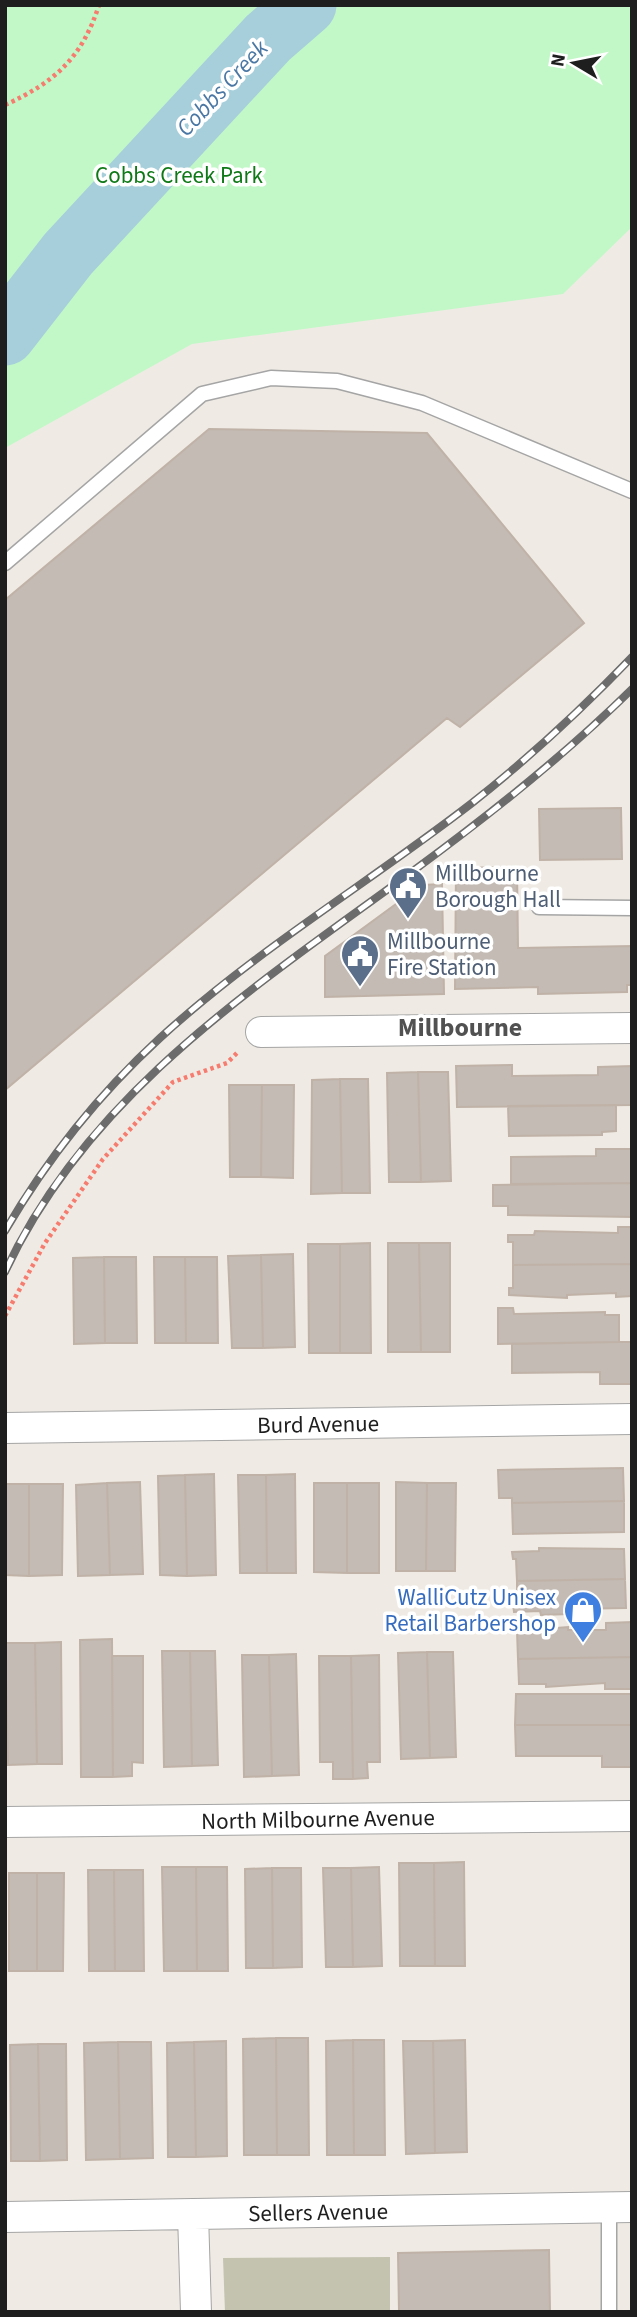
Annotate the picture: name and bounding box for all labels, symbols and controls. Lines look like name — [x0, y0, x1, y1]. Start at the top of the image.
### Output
north arrow — [539, 28, 609, 98]
water label: Cobbs Creek — [168, 32, 277, 145]
text: N — [544, 52, 573, 69]
park label: Cobbs Creek Park — [95, 159, 264, 192]
place label: Millbourne Borough Hall — [435, 857, 561, 916]
public building icon: Millbourne Borough Hall — [387, 865, 429, 920]
place label: Millbourne Fire Station — [387, 925, 497, 984]
public building icon: Millbourne Fire Station — [339, 933, 381, 988]
district label: Millbourne — [398, 1009, 522, 1046]
street label: Burd Avenue — [257, 1407, 379, 1442]
place label: WalliCutz Unisex Retail Barbershop — [384, 1581, 556, 1640]
shop icon: WalliCutz Unisex Retail Barbershop — [562, 1589, 604, 1644]
street label: North Milbourne Avenue — [201, 1801, 435, 1838]
street label: Sellers Avenue — [248, 2195, 388, 2230]

